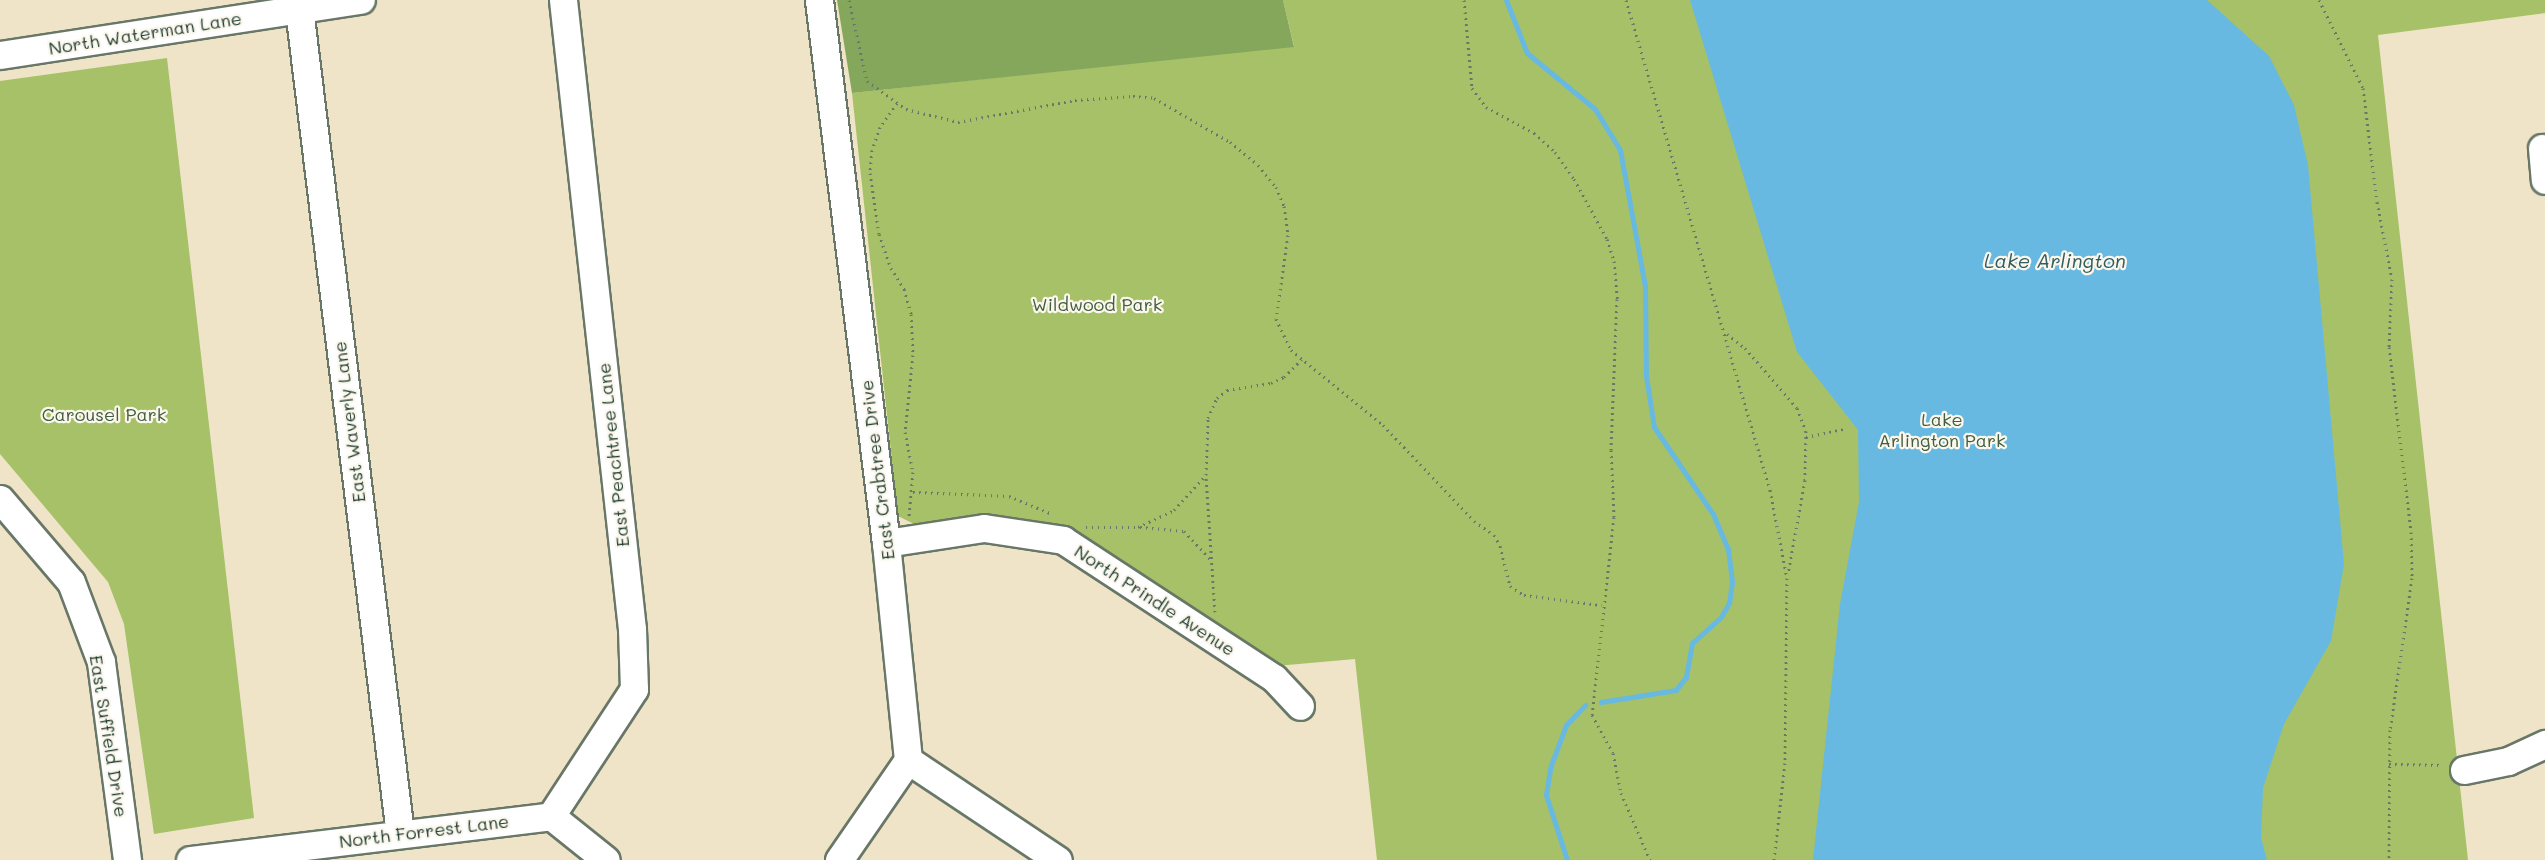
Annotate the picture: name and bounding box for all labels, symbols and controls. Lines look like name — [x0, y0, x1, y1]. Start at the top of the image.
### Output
street label: North Waterman Lane — [47, 7, 243, 59]
water label: Lake Arlington — [1984, 248, 2126, 272]
park label: Wildwood Park — [1032, 293, 1162, 315]
street label: East Waverly Lane — [328, 340, 370, 504]
street label: East Peachtree Lane — [593, 362, 633, 548]
street label: East Crabtree Drive — [855, 379, 899, 561]
park label: Carousel Park — [42, 403, 166, 425]
park label: Lake Arlington Park — [1878, 409, 2006, 452]
street label: North Prindle Avenue — [1071, 540, 1239, 660]
street label: East Suffield Drive — [86, 653, 132, 819]
street label: North Forrest Lane — [338, 810, 510, 852]

